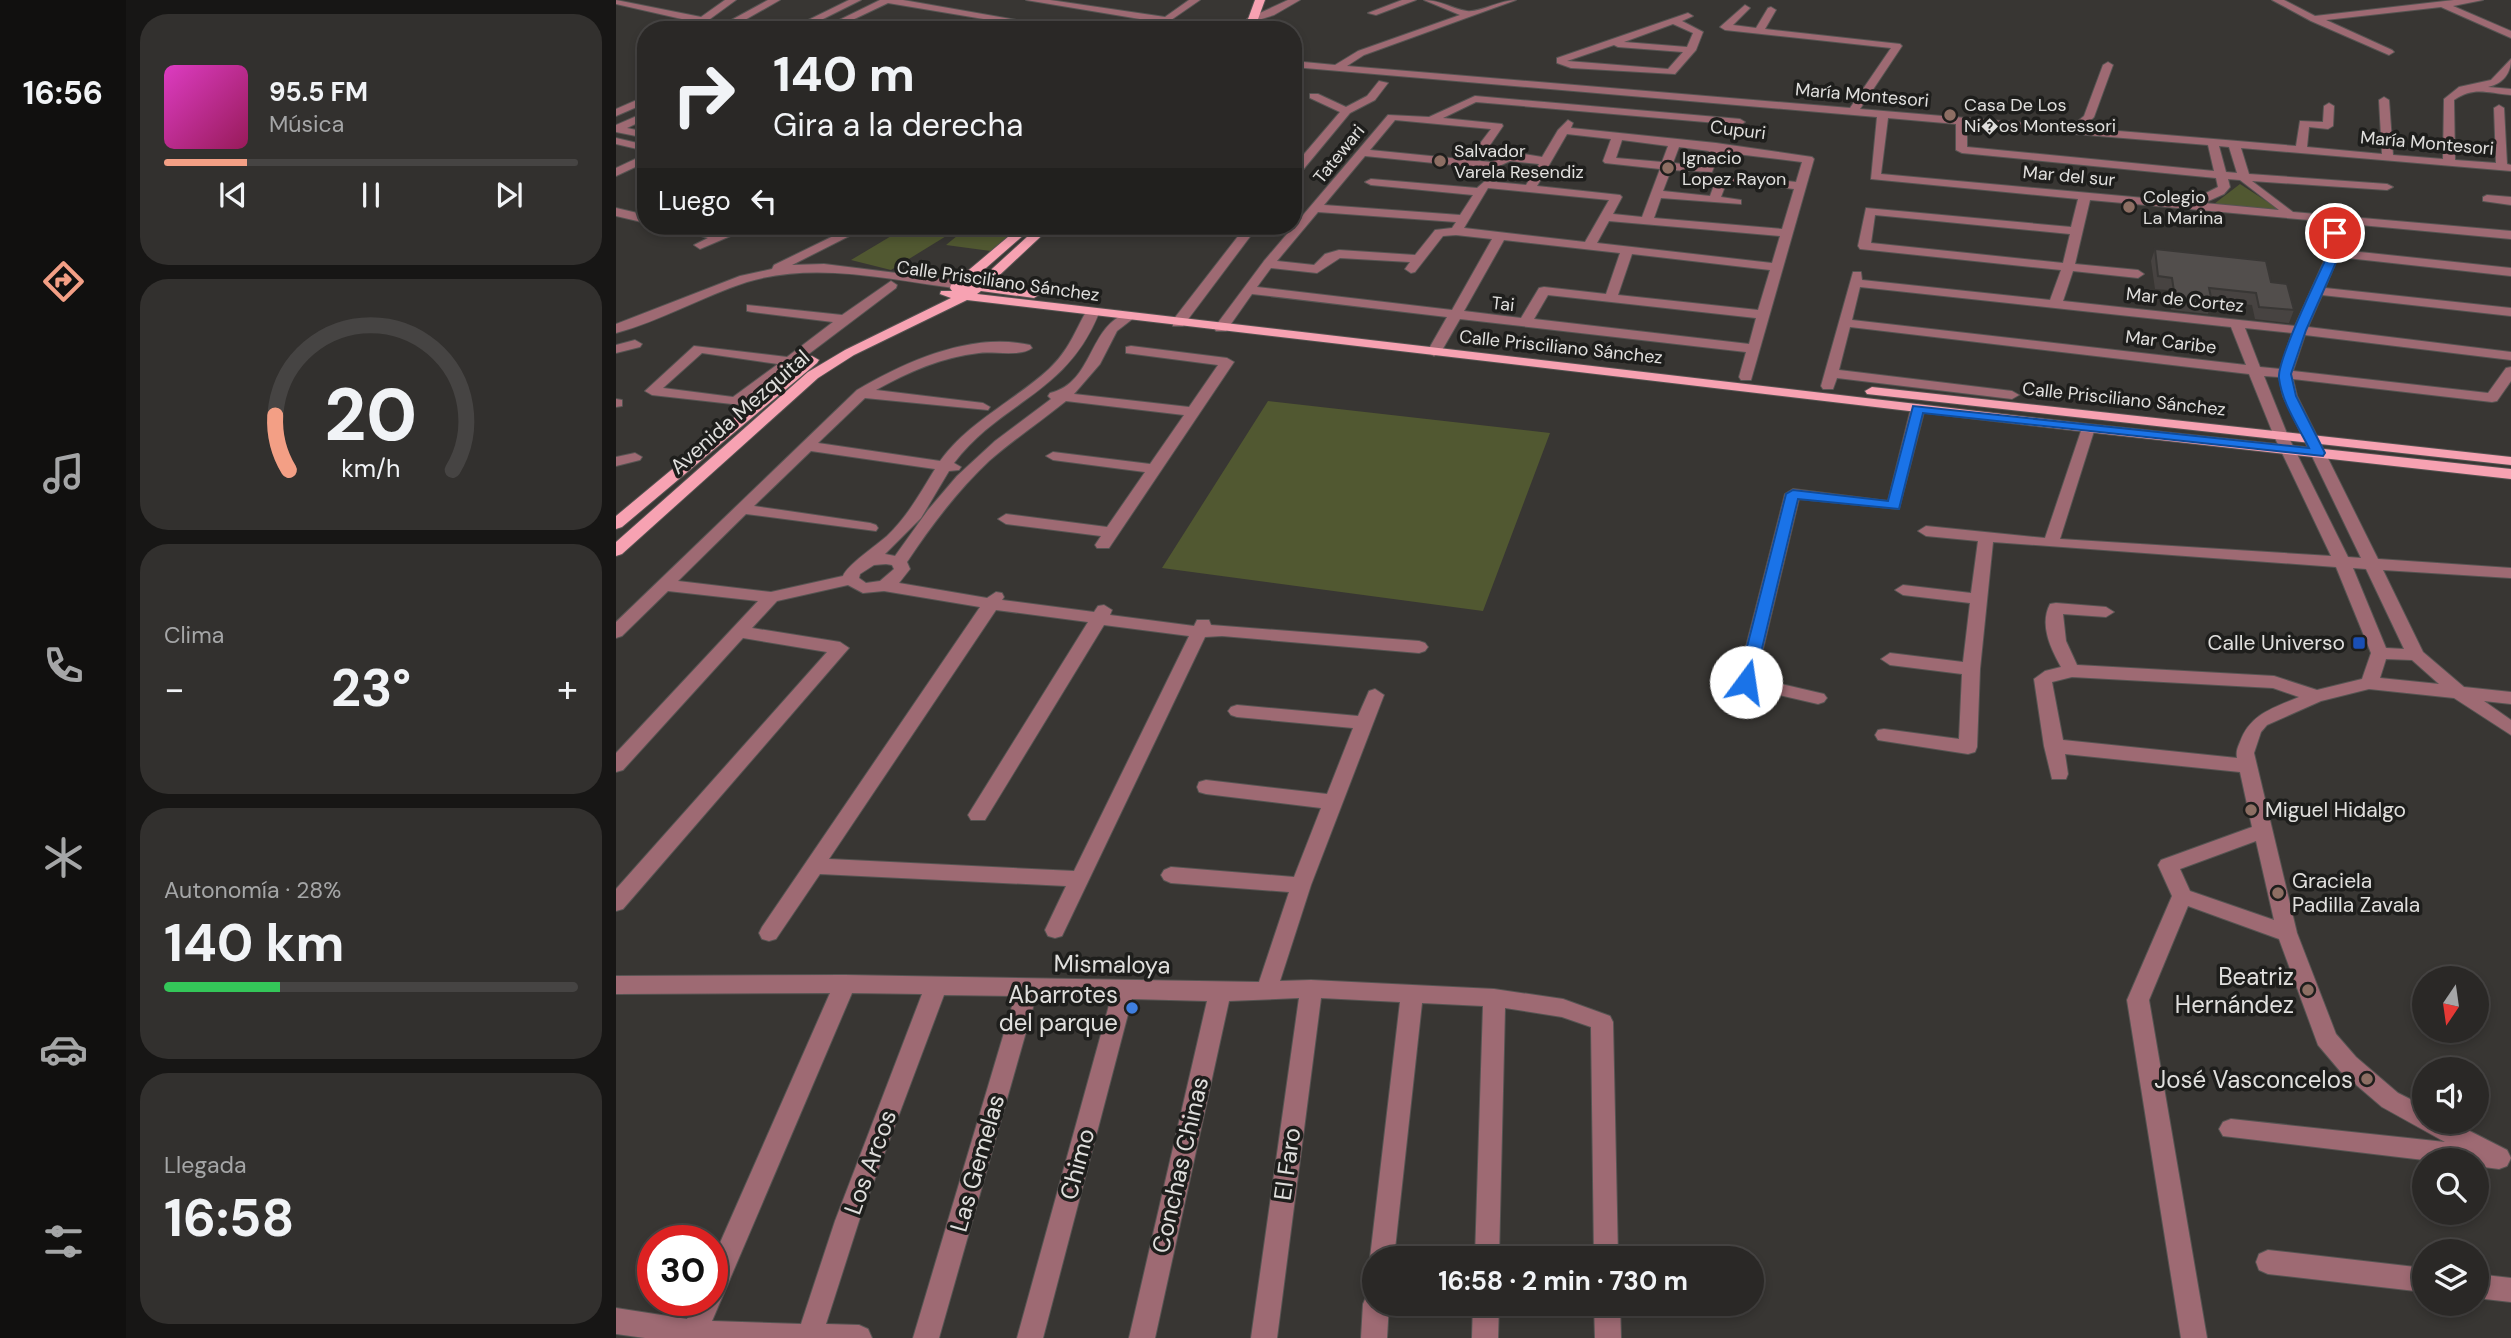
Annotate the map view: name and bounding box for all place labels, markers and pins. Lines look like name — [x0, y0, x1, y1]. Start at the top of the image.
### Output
place label: Casa De Los Ni�os Montessori — [1964, 93, 2116, 138]
marker: Casa De Los Ni�os Montessori — [1942, 107, 1958, 123]
place label: Salvador Varela Resendiz — [1454, 139, 1584, 184]
place label: Ignacio Lopez Rayon — [1682, 146, 1786, 191]
marker: Salvador Varela Resendiz — [1432, 153, 1448, 169]
marker: Ignacio Lopez Rayon — [1660, 160, 1676, 176]
place label: Colegio La Marina — [2143, 185, 2223, 230]
marker: Colegio La Marina — [2121, 199, 2137, 215]
pin — [2305, 203, 2365, 263]
place label: Calle Universo — [2208, 629, 2345, 657]
marker: Calle Universo — [2351, 635, 2367, 651]
place label: Miguel Hidalgo — [2265, 796, 2406, 824]
marker: Miguel Hidalgo — [2243, 802, 2259, 818]
place label: Graciela Padilla Zavala — [2292, 867, 2420, 919]
marker: Graciela Padilla Zavala — [2270, 885, 2286, 901]
place label: Beatriz Hernández — [2175, 961, 2294, 1020]
place label: Abarrotes del parque — [999, 979, 1118, 1038]
marker: Beatriz Hernández — [2300, 982, 2316, 998]
marker: Abarrotes del parque — [1124, 1000, 1140, 1016]
place label: José Vasconcelos — [2154, 1064, 2353, 1095]
marker: José Vasconcelos — [2359, 1071, 2375, 1087]

